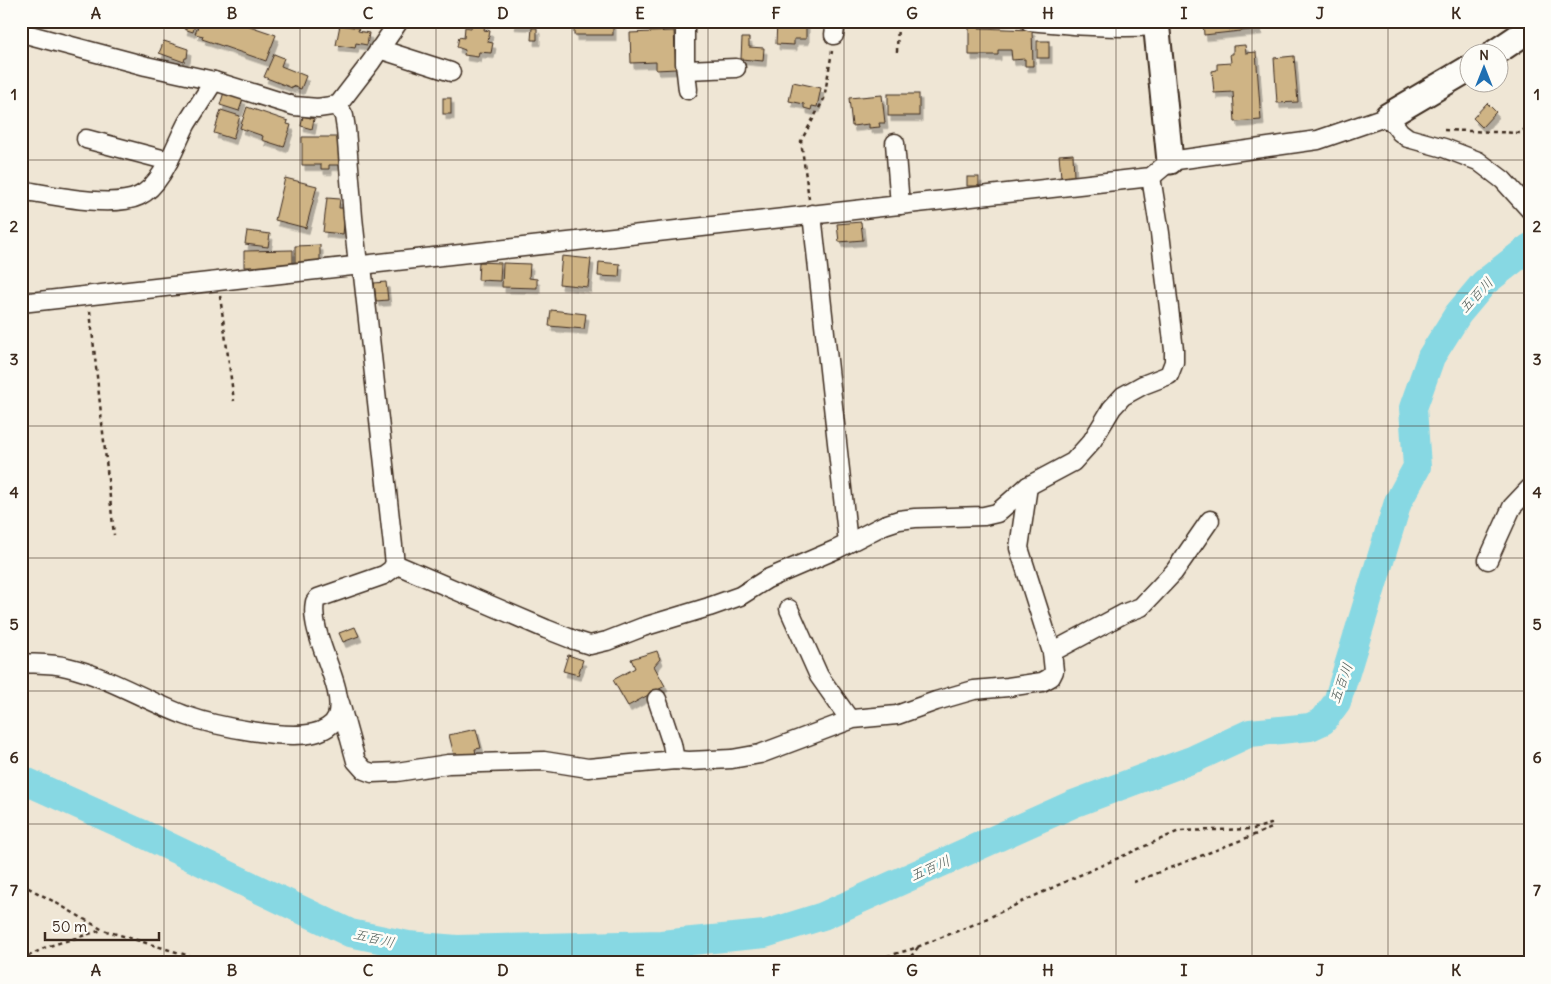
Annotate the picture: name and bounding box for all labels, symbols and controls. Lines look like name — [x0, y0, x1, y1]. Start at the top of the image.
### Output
text: A — [91, 3, 101, 23]
text: B — [227, 3, 238, 23]
text: C — [363, 3, 374, 23]
text: D — [497, 3, 509, 23]
text: E — [635, 3, 645, 23]
text: F — [771, 3, 781, 23]
text: G — [906, 3, 918, 23]
text: H — [1042, 3, 1054, 23]
text: I — [1181, 3, 1188, 23]
text: J — [1316, 3, 1325, 23]
text: K — [1451, 3, 1461, 23]
north arrow — [1458, 42, 1508, 92]
text: N — [1479, 46, 1489, 64]
text: 1 — [11, 84, 17, 104]
text: 1 — [1534, 84, 1540, 104]
text: 2 — [10, 216, 19, 236]
text: 2 — [1533, 216, 1542, 236]
water label: 五百川 — [1455, 274, 1497, 316]
text: 3 — [9, 349, 19, 369]
text: 3 — [1532, 349, 1542, 369]
text: 4 — [9, 482, 19, 502]
text: 4 — [1532, 482, 1542, 502]
text: 5 — [9, 614, 19, 634]
text: 5 — [1532, 614, 1542, 634]
water label: 五百川 — [1325, 660, 1357, 706]
text: 6 — [9, 747, 19, 767]
text: 6 — [1532, 747, 1542, 767]
water label: 五百川 — [907, 851, 953, 885]
text: 7 — [10, 880, 18, 900]
text: 7 — [1533, 880, 1541, 900]
scale bar — [45, 909, 159, 941]
text: 50 m — [52, 917, 87, 936]
water label: 五百川 — [352, 925, 396, 951]
text: A — [91, 960, 101, 980]
text: B — [227, 960, 238, 980]
text: C — [363, 960, 374, 980]
text: D — [497, 960, 509, 980]
text: E — [635, 960, 645, 980]
text: F — [771, 960, 781, 980]
text: G — [906, 960, 918, 980]
text: H — [1042, 960, 1054, 980]
text: I — [1181, 960, 1188, 980]
text: J — [1316, 960, 1325, 980]
text: K — [1451, 960, 1461, 980]

